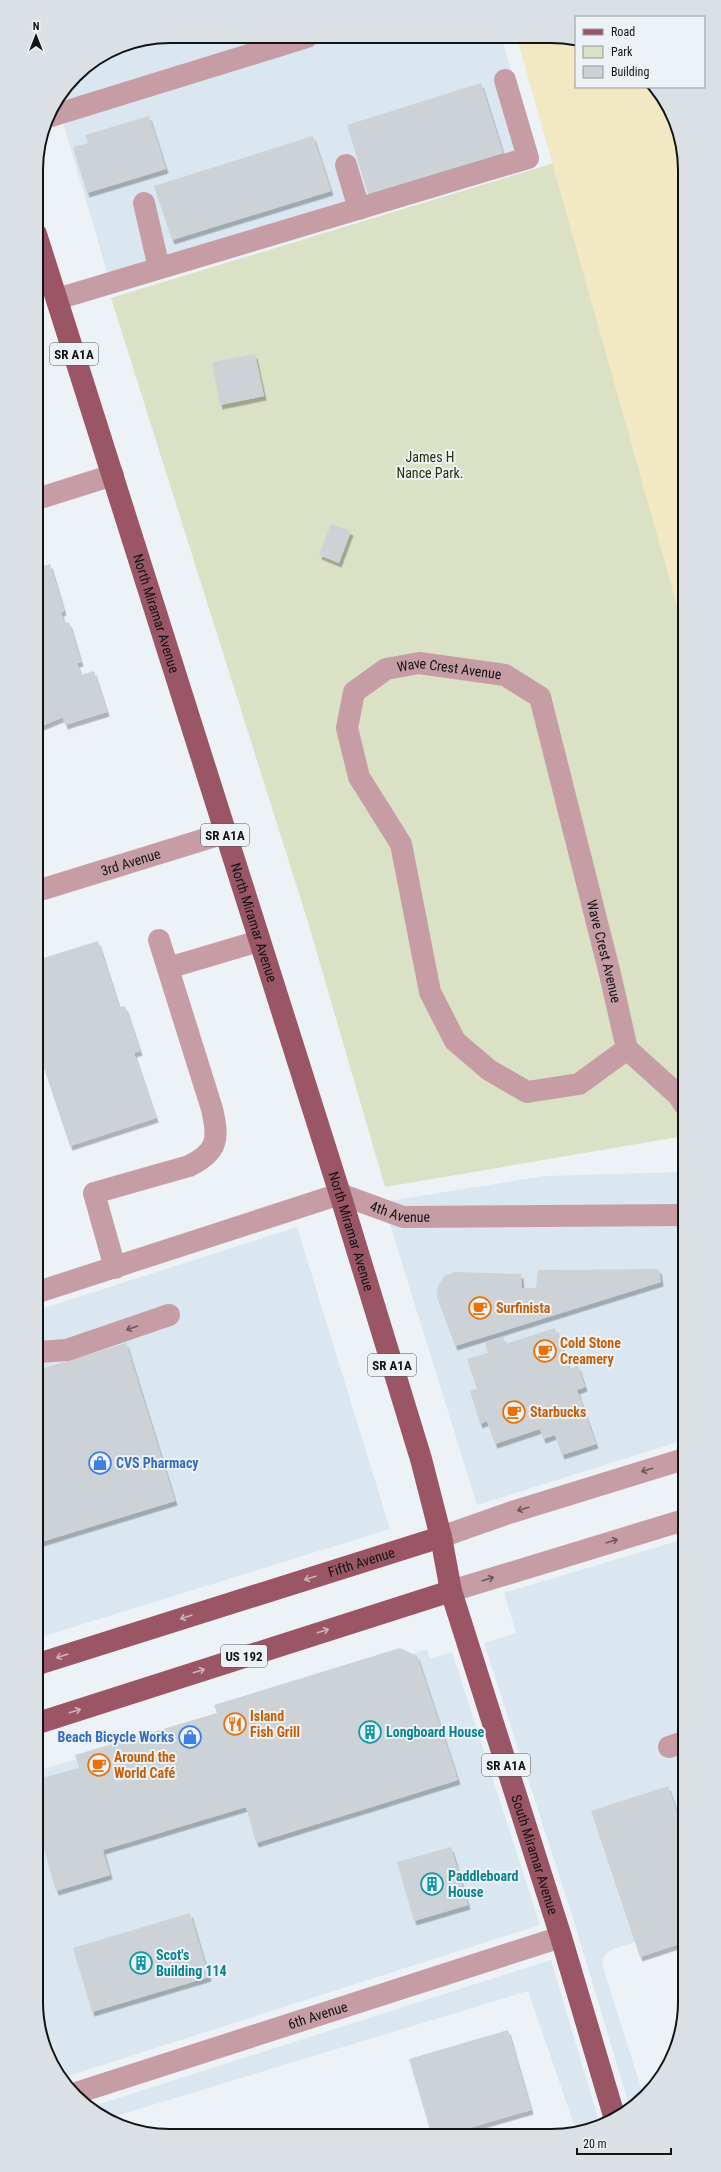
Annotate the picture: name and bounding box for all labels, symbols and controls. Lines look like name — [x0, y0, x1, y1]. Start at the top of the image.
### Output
north arrow — [16, 16, 56, 56]
legend — [575, 16, 705, 88]
text: N — [33, 20, 40, 33]
text: Road — [611, 25, 635, 39]
text: Park — [611, 45, 633, 59]
text: Building — [611, 65, 649, 79]
road number: SR A1A — [50, 343, 98, 365]
park label: James H Nance Park. — [396, 449, 464, 481]
street label: North Miramar Avenue — [130, 552, 183, 675]
street label: Wave Crest Avenue — [396, 655, 503, 682]
road number: SR A1A — [201, 824, 249, 846]
street label: 3rd Avenue — [99, 845, 163, 879]
street label: North Miramar Avenue — [228, 861, 280, 984]
street label: Wave Crest Avenue — [584, 898, 624, 1005]
street label: North Miramar Avenue — [325, 1170, 377, 1293]
street label: 4th Avenue — [368, 1198, 431, 1225]
cafe icon: Surfinista — [467, 1295, 493, 1321]
place label: Surfinista — [496, 1300, 551, 1316]
one-way arrow — [125, 1325, 138, 1332]
place label: Cold Stone Creamery — [560, 1335, 621, 1367]
cafe icon: Cold Stone Creamery — [532, 1338, 558, 1364]
road number: SR A1A — [368, 1354, 416, 1376]
cafe icon: Starbucks — [501, 1399, 527, 1425]
place label: Starbucks — [530, 1404, 586, 1420]
shop icon: CVS Pharmacy — [87, 1450, 113, 1476]
place label: CVS Pharmacy — [116, 1455, 199, 1471]
one-way arrow — [640, 1467, 653, 1474]
one-way arrow — [516, 1506, 529, 1513]
one-way arrow — [605, 1537, 618, 1544]
street label: Fifth Avenue — [326, 1544, 397, 1580]
one-way arrow — [304, 1574, 316, 1582]
one-way arrow — [481, 1575, 494, 1582]
one-way arrow — [180, 1614, 193, 1621]
one-way arrow — [316, 1627, 329, 1634]
road number: US 192 — [221, 1645, 267, 1667]
one-way arrow — [56, 1653, 69, 1660]
one-way arrow — [192, 1667, 205, 1674]
one-way arrow — [69, 1707, 82, 1714]
place label: Island Fish Grill — [250, 1708, 300, 1740]
restaurant icon: Island Fish Grill — [222, 1711, 248, 1737]
building icon: Longboard House — [357, 1719, 383, 1745]
shop icon: Beach Bicycle Works — [177, 1724, 203, 1750]
place label: Longboard House — [386, 1724, 485, 1740]
place label: Beach Bicycle Works — [58, 1729, 174, 1745]
place label: Around the World Café — [114, 1749, 176, 1781]
cafe icon: Around the World Café — [86, 1752, 112, 1778]
road number: SR A1A — [482, 1754, 530, 1776]
street label: South Miramar Avenue — [508, 1793, 561, 1917]
place label: Paddleboard House — [448, 1868, 519, 1900]
building icon: Paddleboard House — [419, 1871, 445, 1897]
place label: Scot's Building 114 — [156, 1947, 227, 1979]
building icon: Scot's Building 114 — [128, 1950, 154, 1976]
street label: 6th Avenue — [286, 1998, 350, 2032]
scale bar — [577, 2130, 671, 2156]
text: 20 m — [583, 2137, 607, 2151]

